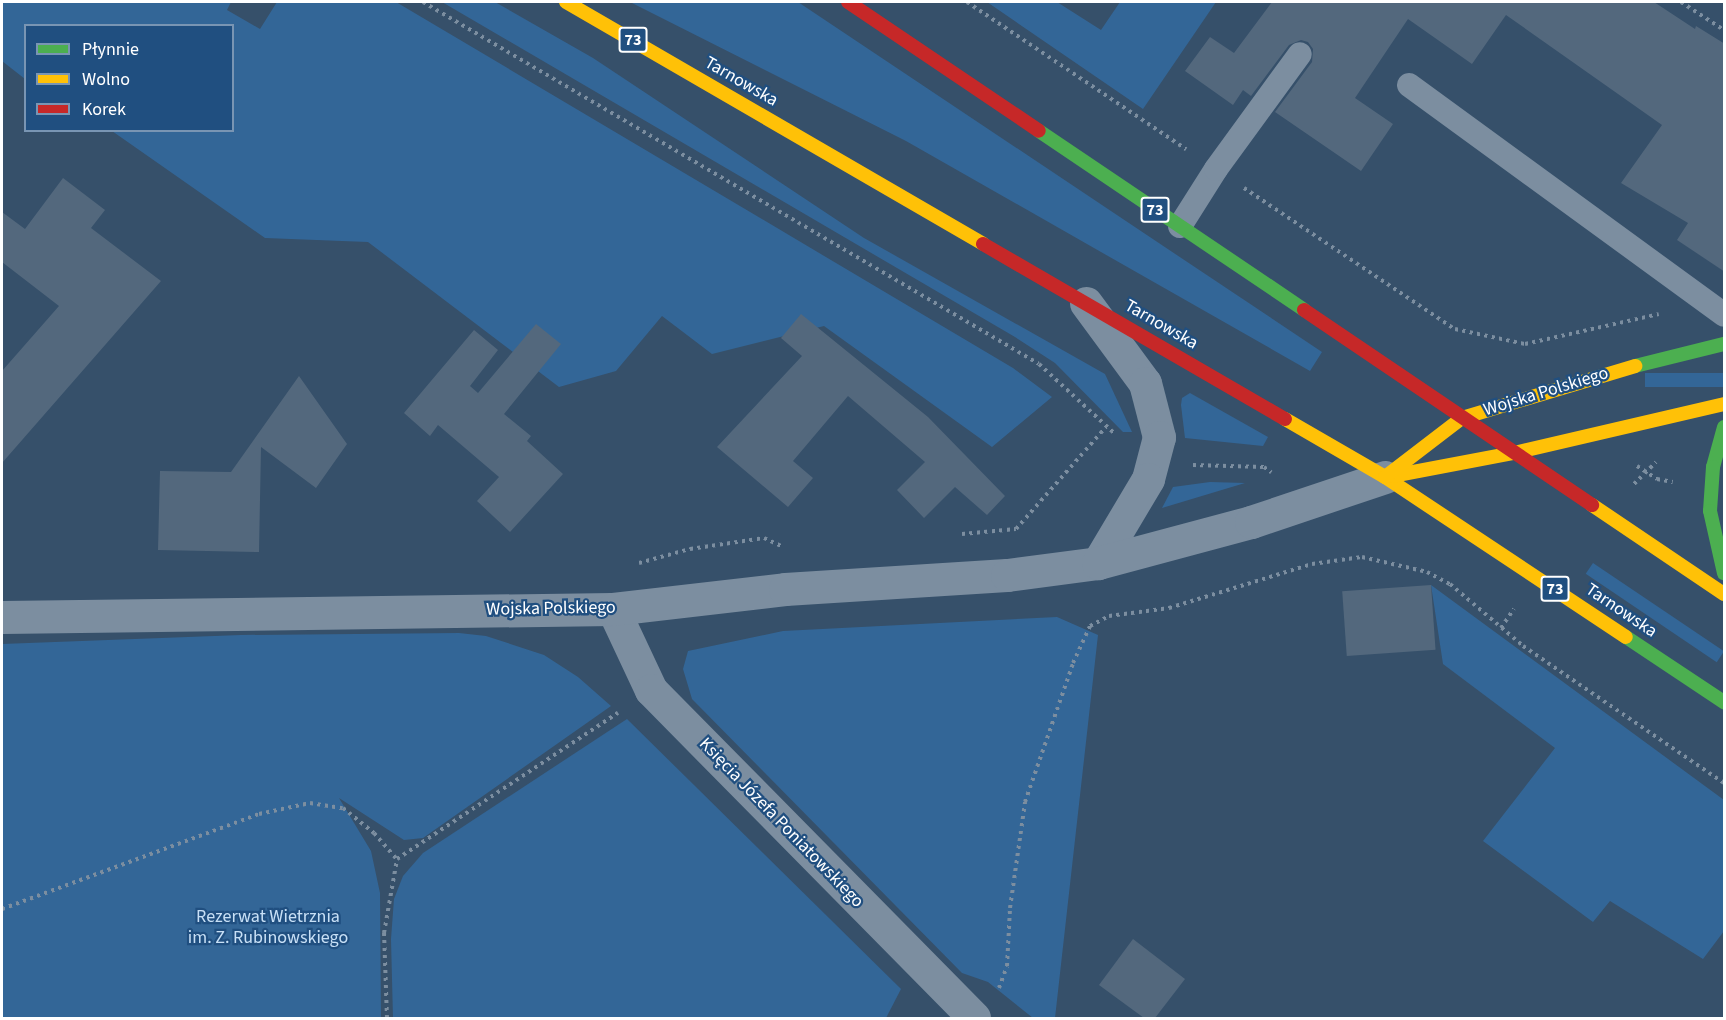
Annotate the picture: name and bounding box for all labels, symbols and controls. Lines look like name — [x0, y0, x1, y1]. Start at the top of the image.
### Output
legend — [24, 24, 234, 132]
road number: 73 — [618, 27, 648, 53]
text: Płynnie — [82, 37, 139, 62]
street label: Tarnowska — [700, 52, 782, 112]
text: Wolno — [82, 67, 130, 92]
text: Korek — [82, 97, 126, 122]
road number: 73 — [1140, 197, 1170, 223]
street label: Tarnowska — [1120, 295, 1202, 355]
street label: Wojska Polskiego — [1481, 363, 1611, 421]
road number: 73 — [1540, 576, 1570, 602]
street label: Tarnowska — [1581, 579, 1661, 643]
street label: Wojska Polskiego — [486, 597, 616, 621]
street label: Księcia Józefa Poniatowskiego — [694, 733, 868, 913]
park label: Rezerwat Wietrznia im. Z. Rubinowskiego — [188, 907, 348, 950]

